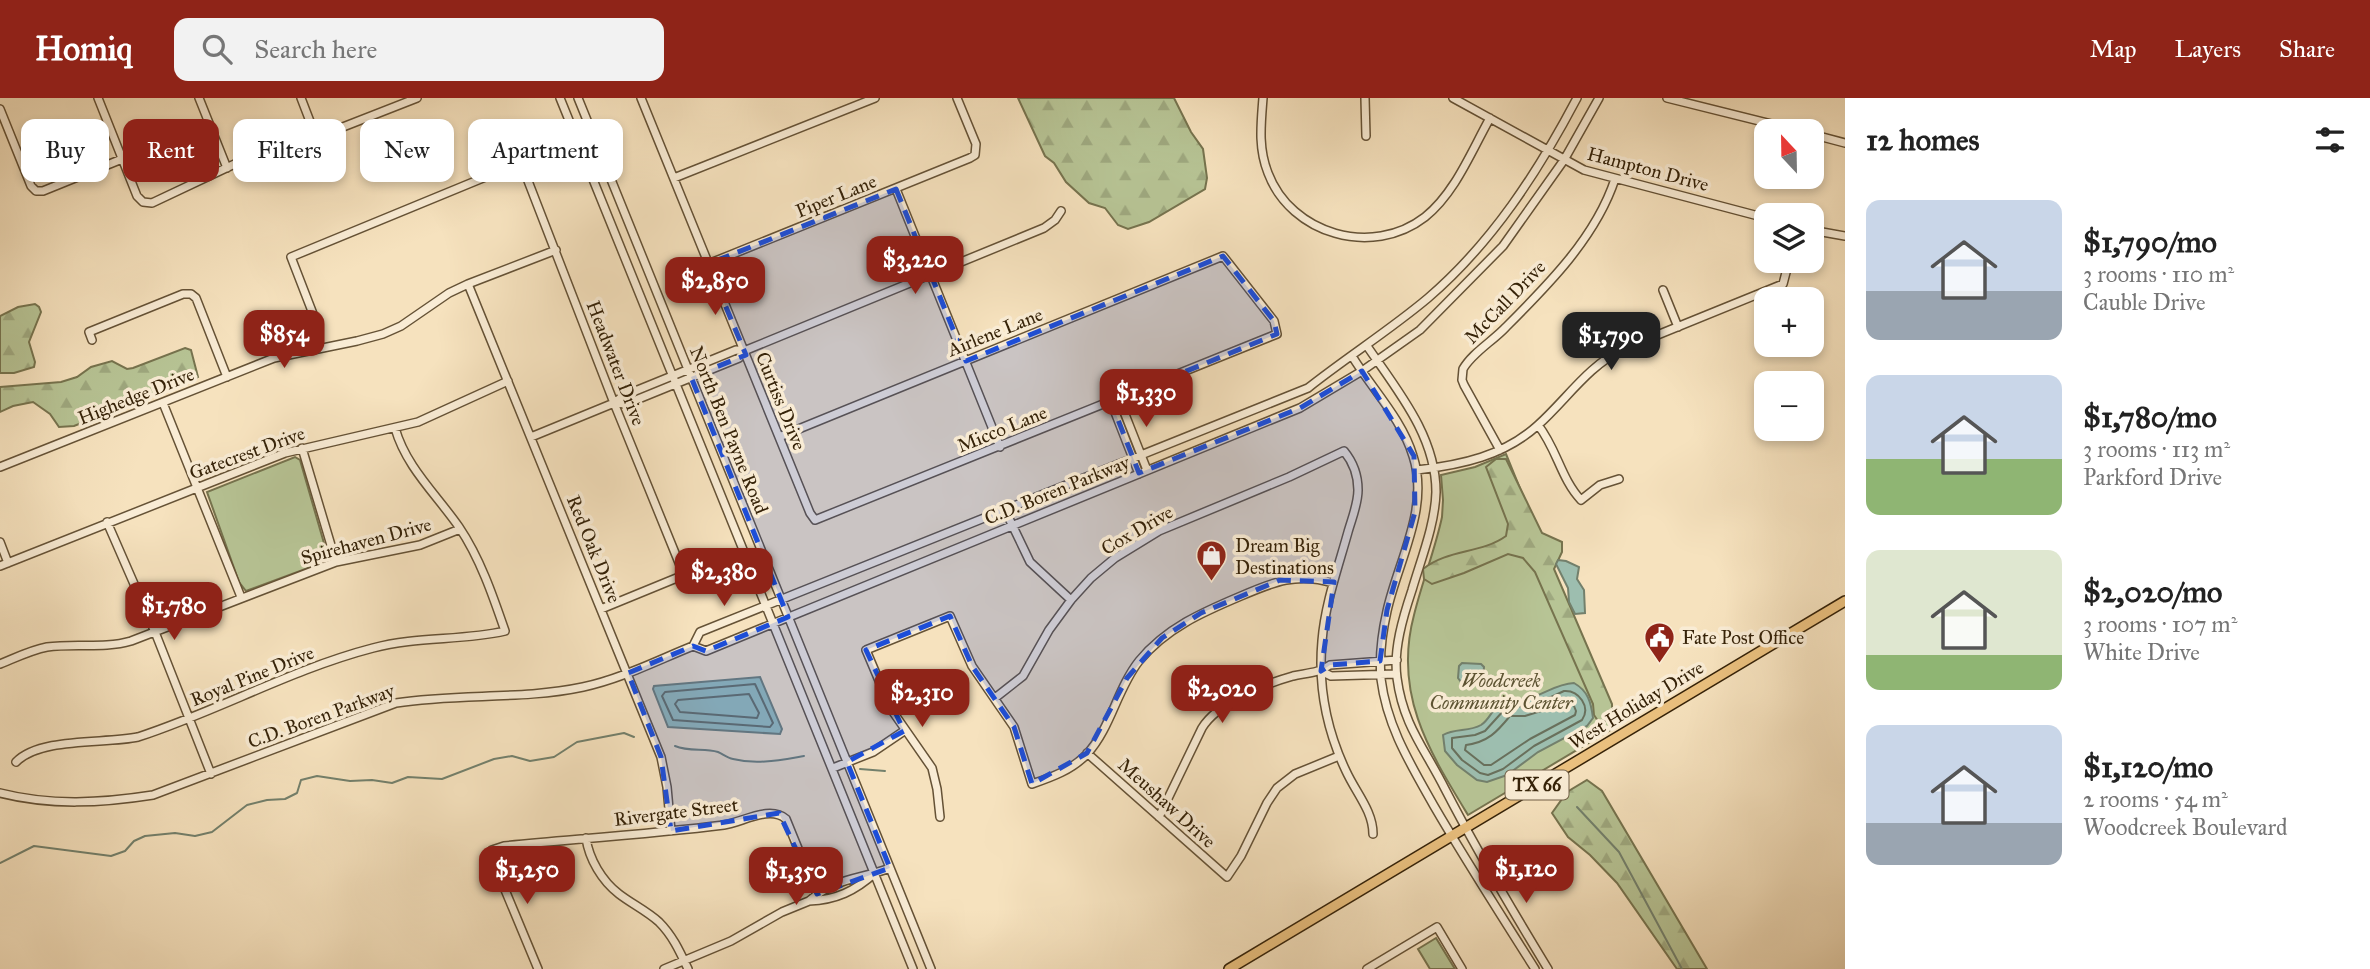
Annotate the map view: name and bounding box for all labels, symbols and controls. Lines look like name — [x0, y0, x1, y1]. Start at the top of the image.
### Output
search box — [174, 18, 664, 81]
text: Homiq — [35, 29, 132, 69]
icon: search — [198, 30, 236, 68]
text: Search here — [254, 33, 377, 65]
text: Map — [2090, 34, 2137, 64]
text: Layers — [2175, 34, 2241, 64]
text: Share — [2279, 34, 2335, 64]
chip: Buy — [21, 119, 109, 182]
chip: Rent — [123, 119, 219, 182]
chip: Filters — [233, 119, 346, 182]
chip: New — [360, 119, 454, 182]
chip: Apartment — [468, 119, 623, 182]
north arrow — [1754, 119, 1824, 189]
map controls — [1754, 119, 1824, 441]
icon: filters — [2311, 121, 2349, 159]
text: 12 homes — [1866, 122, 1979, 158]
street label: Hampton Drive — [1585, 142, 1711, 196]
street label: Piper Lane — [792, 169, 880, 223]
button: layers — [1754, 203, 1824, 273]
text: $1,790/mo — [2083, 224, 2217, 260]
icon: home — [1922, 228, 2006, 312]
pin: $3,220 — [858, 236, 972, 296]
text: $3,220 — [883, 245, 947, 273]
street label: McCall Drive — [1460, 256, 1550, 348]
pin: $2,850 — [658, 258, 772, 317]
text: 3 rooms · 110 m² — [2083, 260, 2234, 288]
text: $2,850 — [681, 266, 749, 294]
button: + — [1754, 287, 1824, 357]
text: Cauble Drive — [2083, 288, 2206, 316]
street label: Headwater Drive — [582, 297, 650, 429]
street label: Airlene Lane — [943, 302, 1046, 362]
pin: $854 — [243, 310, 325, 370]
pin: $1,790 — [1554, 313, 1668, 372]
text: $854 — [260, 319, 308, 347]
text: $1,790 — [1578, 321, 1644, 349]
street label: North Ben Payne Road — [685, 343, 773, 518]
street label: Curtiss Drive — [751, 348, 811, 454]
street label: Highedge Drive — [75, 362, 198, 431]
pin: $1,330 — [1089, 370, 1203, 429]
button: − — [1754, 371, 1824, 441]
text: $1,330 — [1116, 378, 1176, 406]
text: $1,780/mo — [2083, 399, 2217, 435]
street label: Micco Lane — [954, 401, 1050, 457]
icon: home — [1922, 403, 2006, 487]
street label: Gatecrest Drive — [186, 421, 308, 485]
text: 3 rooms · 113 m² — [2083, 435, 2230, 463]
street label: C.D. Boren Parkway — [981, 450, 1134, 530]
text: Parkford Drive — [2083, 463, 2222, 491]
street label: Red Oak Drive — [562, 492, 626, 606]
street label: Cox Drive — [1097, 500, 1177, 560]
street label: Spirehaven Drive — [298, 513, 434, 569]
place label: Dream Big Destinations — [1235, 534, 1334, 579]
shop icon: Dream Big Destinations — [1195, 539, 1229, 583]
pin: $2,380 — [667, 548, 781, 608]
text: $2,380 — [691, 557, 757, 585]
text: $2,020/mo — [2083, 574, 2222, 610]
icon: home — [1922, 578, 2006, 662]
pin: $1,780 — [117, 582, 231, 642]
text: $1,780 — [141, 591, 207, 619]
text: 3 rooms · 107 m² — [2083, 610, 2237, 638]
public building icon: Fate Post Office — [1642, 620, 1676, 664]
place label: Fate Post Office — [1682, 626, 1804, 649]
text: White Drive — [2083, 638, 2200, 666]
street label: Royal Pine Drive — [187, 641, 317, 711]
street label: West Holiday Drive — [1564, 656, 1708, 754]
pin: $2,020 — [1165, 666, 1279, 725]
park label: Woodcreek Community Center — [1429, 669, 1574, 714]
pin: $2,310 — [865, 670, 979, 729]
text: $2,020 — [1187, 674, 1257, 702]
street label: C.D. Boren Parkway — [245, 678, 398, 753]
text: $2,310 — [890, 678, 954, 706]
text: $1,120/mo — [2083, 749, 2213, 785]
street label: Meushaw Drive — [1113, 753, 1221, 853]
icon: home — [1922, 753, 2006, 837]
road number: TX 66 — [1506, 770, 1568, 800]
text: 2 rooms · 54 m² — [2083, 785, 2228, 813]
street label: Rivergate Street — [613, 793, 740, 832]
text: Woodcreek Boulevard — [2083, 813, 2287, 841]
pin: $1,250 — [470, 846, 584, 906]
pin: $1,120 — [1469, 846, 1583, 905]
pin: $1,350 — [739, 848, 853, 907]
text: $1,120 — [1495, 854, 1557, 882]
text: $1,250 — [495, 855, 559, 883]
text: $1,350 — [765, 856, 827, 884]

